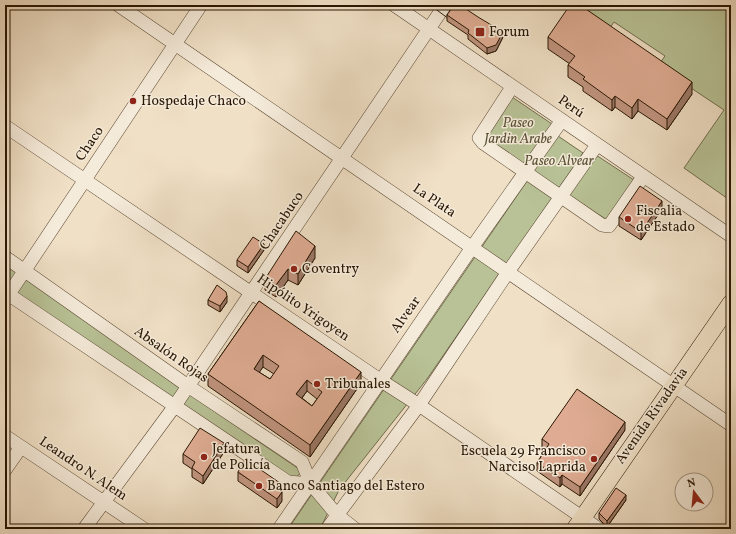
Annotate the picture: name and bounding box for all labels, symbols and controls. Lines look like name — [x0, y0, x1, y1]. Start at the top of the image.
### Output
place label: Forum — [489, 23, 530, 42]
marker: Forum — [474, 26, 486, 38]
street label: Perú — [554, 91, 588, 123]
place label: Hospedaje Chaco — [141, 92, 246, 111]
marker: Hospedaje Chaco — [128, 96, 138, 106]
park label: Paseo Jardin Arabe — [482, 114, 552, 149]
street label: Chaco — [71, 123, 109, 165]
park label: Paseo Alvear — [524, 152, 595, 171]
street label: La Plata — [409, 180, 459, 222]
street label: Chacabuco — [255, 188, 309, 254]
place label: Fiscalia de Estado — [636, 202, 695, 237]
marker: Fiscalia de Estado — [623, 214, 633, 224]
place label: Coventry — [302, 260, 359, 279]
marker: Coventry — [289, 264, 299, 274]
street label: Hipólito Yrigoyen — [253, 270, 353, 346]
street label: Alvear — [387, 293, 426, 337]
street label: Absalón Rojas — [130, 322, 212, 388]
street label: Avenida Rivadavia — [611, 364, 693, 468]
place label: Tribunales — [325, 375, 390, 394]
marker: Tribunales — [312, 379, 322, 389]
street label: Leandro N. Alem — [35, 432, 131, 506]
place label: Jefatura de Policía — [212, 440, 270, 475]
place label: Escuela 29 Francisco Narciso Laprida — [461, 442, 586, 477]
marker: Jefatura de Policía — [199, 452, 209, 462]
marker: Escuela 29 Francisco Narciso Laprida — [589, 454, 599, 464]
north arrow — [674, 472, 714, 512]
text: N — [686, 476, 698, 492]
place label: Banco Santiago del Estero — [267, 477, 425, 496]
marker: Banco Santiago del Estero — [254, 481, 264, 491]

